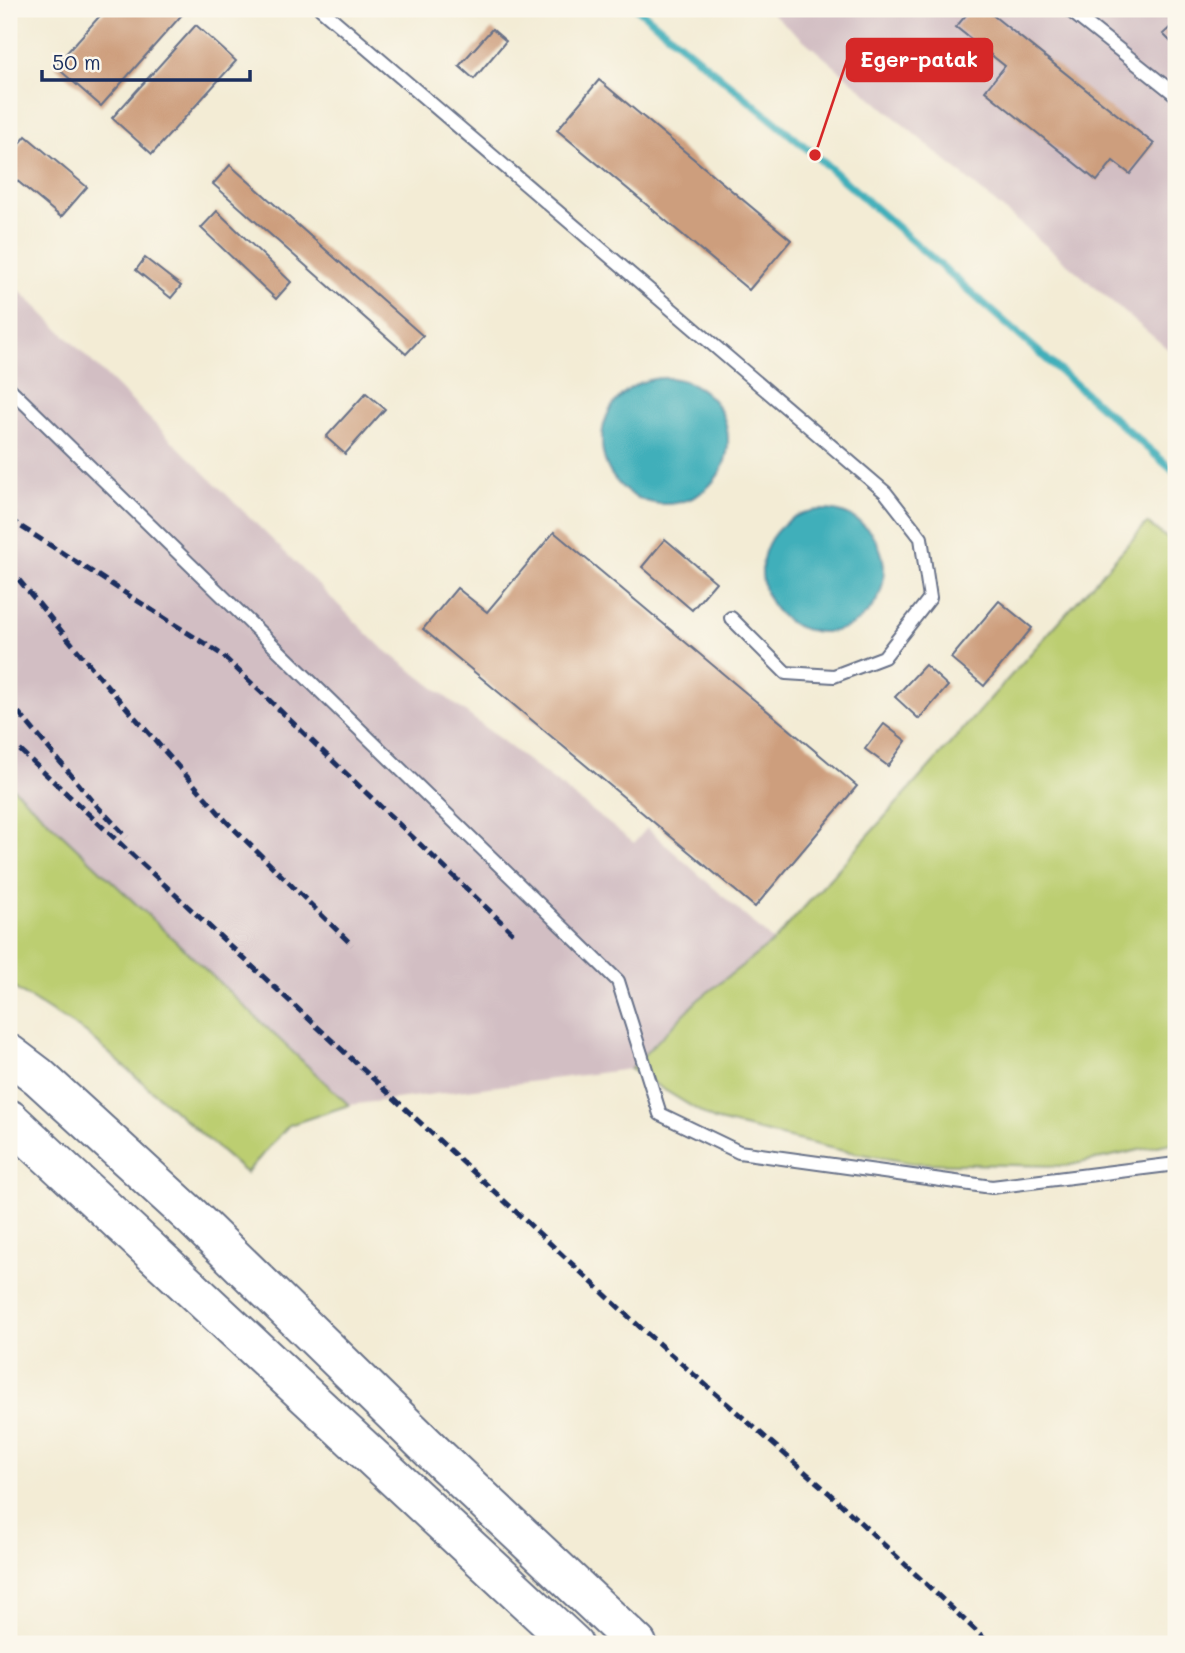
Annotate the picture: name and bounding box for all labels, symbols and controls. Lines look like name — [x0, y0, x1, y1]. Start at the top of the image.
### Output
scale bar — [42, 38, 250, 82]
callout: Eger-patak — [847, 39, 992, 81]
text: Eger-patak — [860, 45, 978, 72]
text: 50 m — [52, 48, 101, 75]

